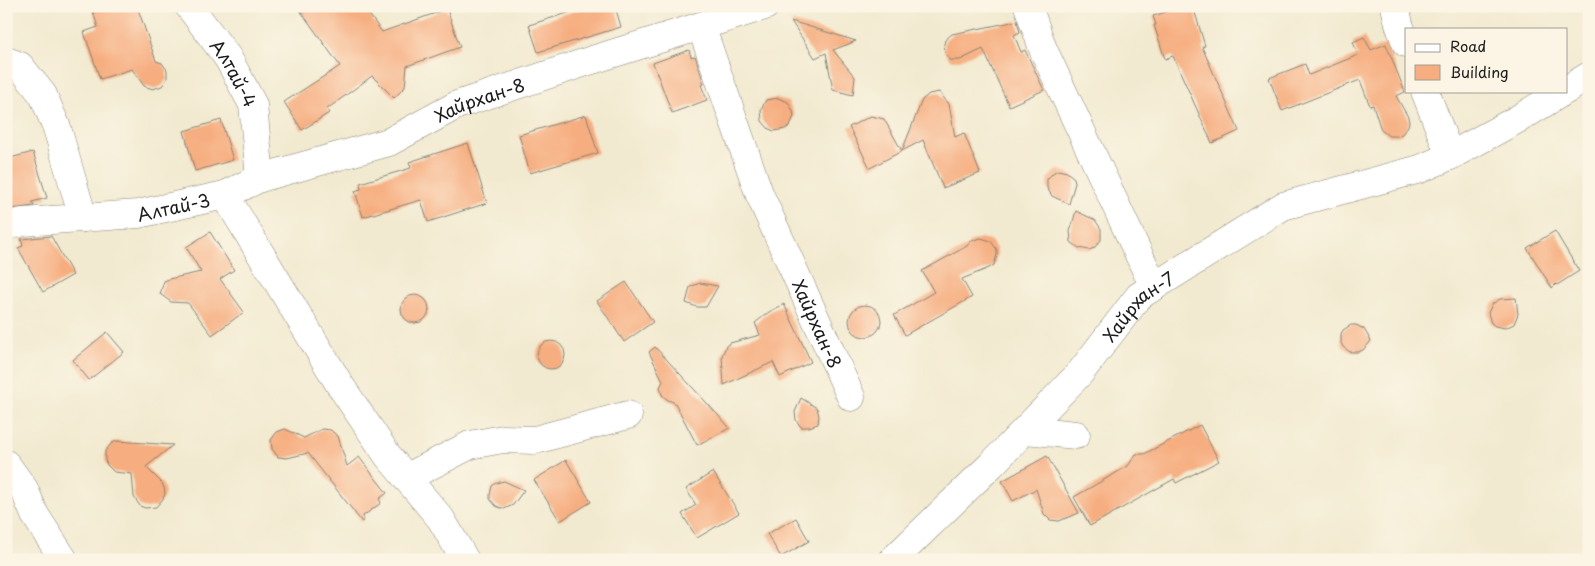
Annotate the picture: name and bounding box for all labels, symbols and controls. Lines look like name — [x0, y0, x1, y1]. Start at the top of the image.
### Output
legend — [1405, 28, 1568, 92]
street label: Алтай-4 — [204, 33, 265, 111]
text: Road — [1450, 34, 1486, 57]
text: Building — [1450, 60, 1509, 83]
street label: Хайрхан-8 — [429, 70, 528, 128]
street label: Алтай-3 — [135, 185, 212, 227]
street label: Хайрхан-7 — [1095, 264, 1179, 347]
street label: Хайрхан-8 — [786, 275, 850, 372]

